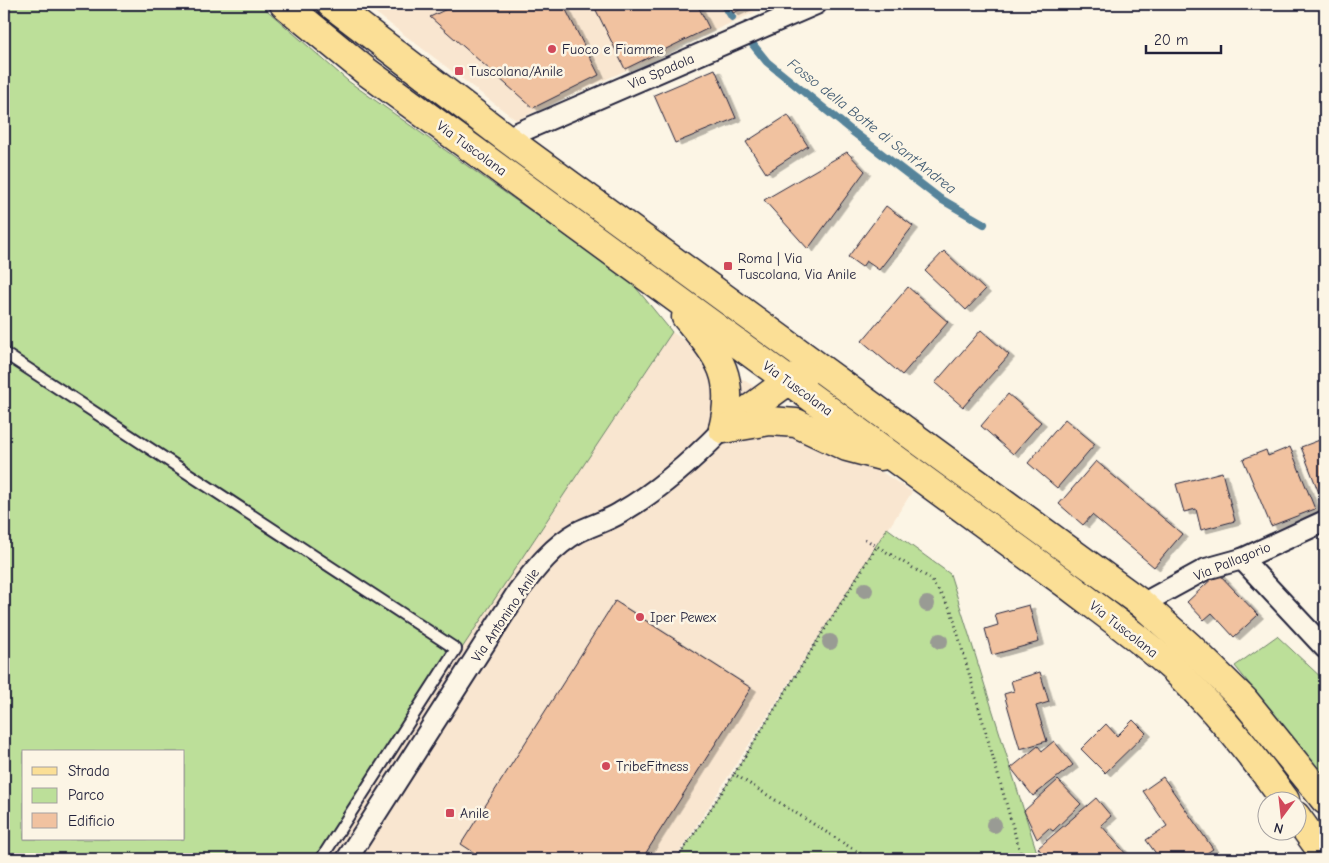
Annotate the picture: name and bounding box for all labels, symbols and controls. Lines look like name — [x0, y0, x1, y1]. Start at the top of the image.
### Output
scale bar — [1146, 22, 1222, 54]
text: 20 m — [1154, 31, 1188, 49]
place label: Fuoco e Fiamme — [562, 41, 664, 58]
marker: Fuoco e Fiamme — [546, 43, 558, 55]
street label: Via Spadola — [626, 50, 697, 93]
water label: Fosso della Botte di Sant'Andrea — [784, 54, 960, 198]
place label: Tuscolana/Anile — [469, 63, 563, 80]
marker: Tuscolana/Anile — [453, 65, 465, 77]
street label: Via Tuscolana — [433, 117, 510, 179]
place label: Roma | Via Tuscolana, Via Anile — [738, 250, 856, 283]
marker: Roma | Via Tuscolana, Via Anile — [722, 260, 734, 272]
street label: Via Tuscolana — [759, 357, 836, 419]
street label: Via Pallagorio — [1191, 538, 1273, 585]
street label: Via Antonino Anile — [468, 565, 543, 665]
street label: Via Tuscolana — [1086, 597, 1161, 661]
place label: Iper Pewex — [650, 609, 717, 626]
marker: Iper Pewex — [634, 611, 646, 623]
legend — [22, 750, 185, 840]
place label: TribeFitness — [616, 758, 688, 775]
marker: TribeFitness — [600, 760, 612, 772]
text: Strada — [68, 762, 110, 780]
text: Parco — [68, 786, 104, 804]
north arrow — [1256, 790, 1306, 840]
place label: Anile — [460, 805, 489, 822]
marker: Anile — [444, 807, 456, 819]
text: Edificio — [68, 812, 115, 830]
text: N — [1272, 819, 1285, 837]

